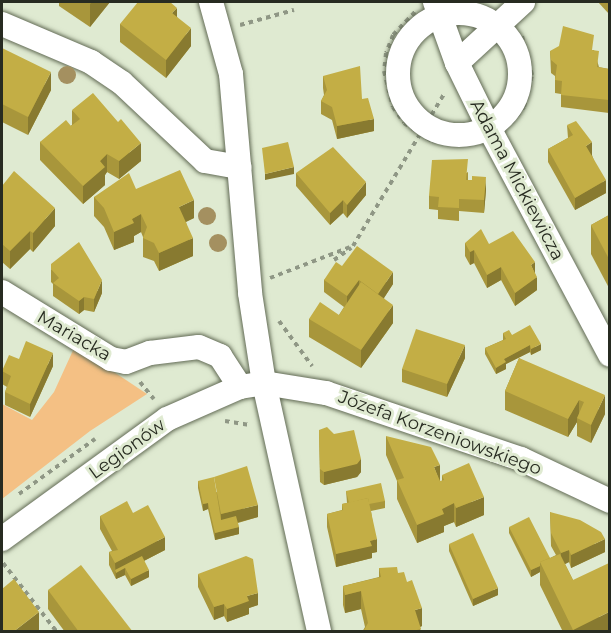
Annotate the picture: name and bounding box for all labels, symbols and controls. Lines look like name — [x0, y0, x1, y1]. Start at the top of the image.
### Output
street label: Adama Mickiewicza — [465, 96, 569, 264]
street label: Mariacka — [33, 306, 115, 366]
street label: Józefa Korzeniowskiego — [335, 386, 545, 480]
street label: Legionów — [85, 414, 169, 484]

